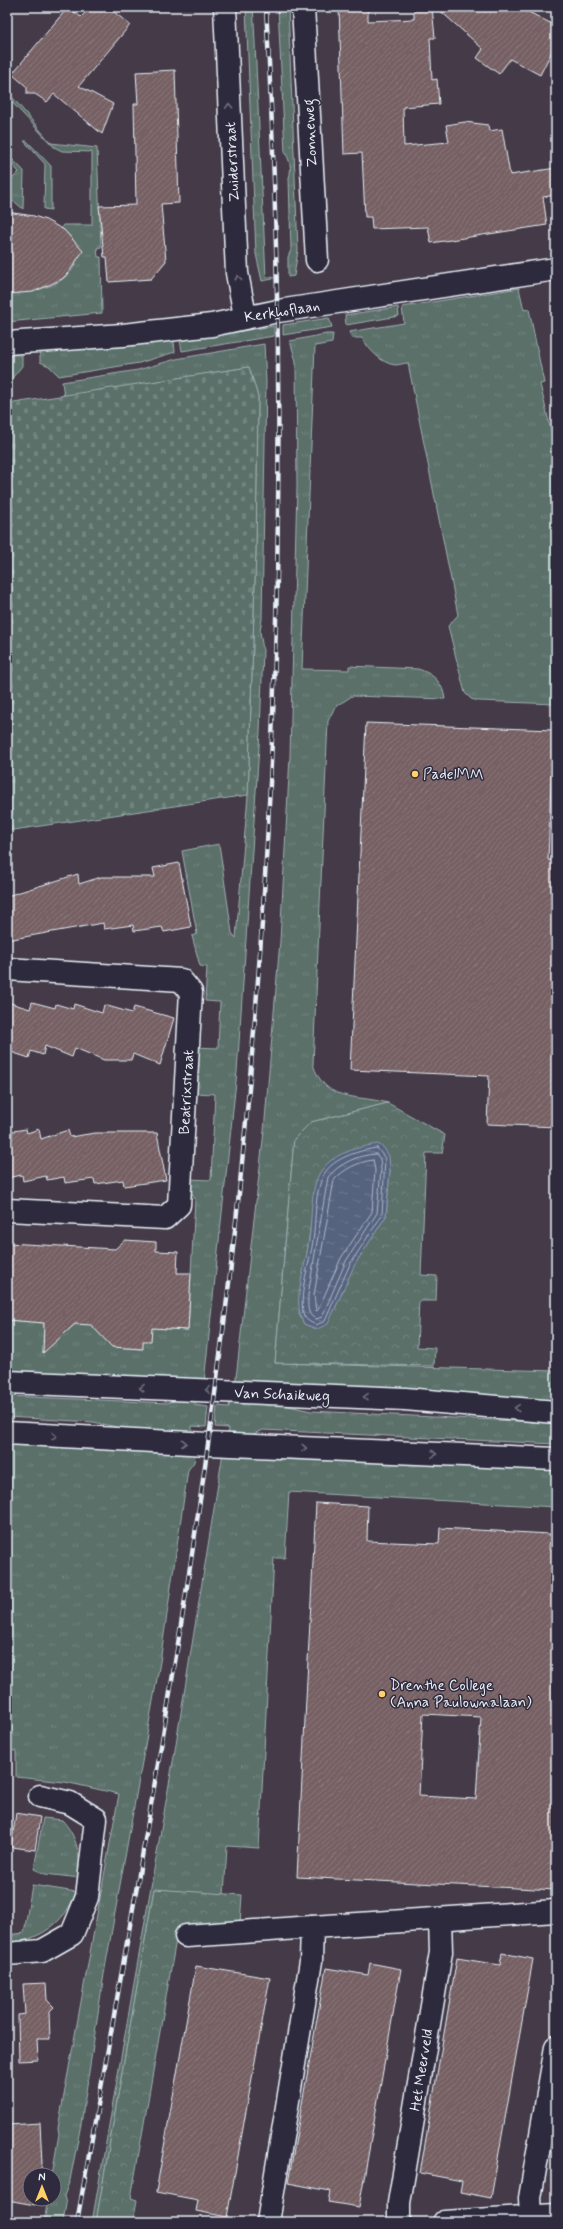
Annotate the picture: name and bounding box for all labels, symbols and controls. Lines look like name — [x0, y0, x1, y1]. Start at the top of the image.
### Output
street label: Zonneweg — [299, 98, 324, 168]
one-way arrow — [225, 103, 234, 109]
street label: Zuiderstraat — [221, 121, 245, 203]
one-way arrow — [234, 275, 243, 281]
street label: Kerkhoflaan — [243, 296, 321, 328]
place label: PadelMM — [423, 765, 484, 785]
marker: PadelMM — [410, 769, 420, 779]
street label: Beatrixstraat — [175, 1049, 199, 1135]
one-way arrow — [139, 1383, 145, 1392]
street label: Van Schaikweg — [234, 1383, 330, 1408]
one-way arrow — [205, 1386, 211, 1395]
one-way arrow — [363, 1393, 369, 1401]
one-way arrow — [514, 1404, 520, 1413]
one-way arrow — [51, 1431, 57, 1440]
one-way arrow — [181, 1439, 187, 1447]
one-way arrow — [301, 1444, 307, 1452]
one-way arrow — [431, 1449, 437, 1458]
place label: Drenthe College (Anna Paulownalaan) — [390, 1676, 532, 1713]
marker: Drenthe College (Anna Paulownalaan) — [377, 1689, 387, 1699]
street label: Het Meerveld — [406, 2027, 438, 2113]
north arrow — [22, 2167, 62, 2207]
text: N — [38, 2171, 46, 2185]

